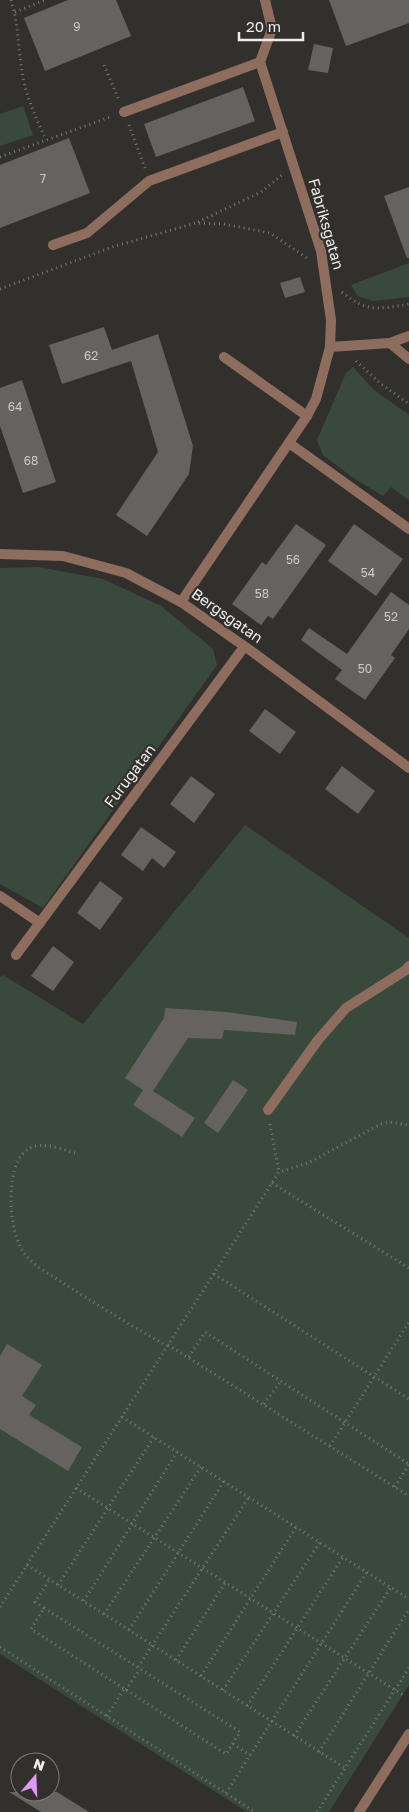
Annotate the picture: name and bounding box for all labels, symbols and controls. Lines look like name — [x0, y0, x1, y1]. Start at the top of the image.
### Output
scale bar — [239, 10, 303, 42]
text: 20 m — [246, 17, 281, 35]
house number: 9 — [73, 19, 81, 34]
house number: 7 — [40, 171, 46, 186]
street label: Fabriksgatan — [305, 176, 349, 271]
house number: 62 — [84, 348, 98, 363]
house number: 64 — [8, 399, 22, 414]
house number: 68 — [24, 453, 38, 468]
house number: 56 — [286, 552, 300, 567]
house number: 54 — [361, 565, 375, 580]
street label: Bergsgatan — [188, 584, 267, 646]
house number: 58 — [255, 586, 269, 601]
house number: 52 — [384, 609, 398, 624]
house number: 50 — [358, 661, 372, 676]
street label: Furugatan — [100, 740, 159, 810]
north arrow — [10, 1752, 60, 1802]
text: N — [32, 1754, 47, 1774]

